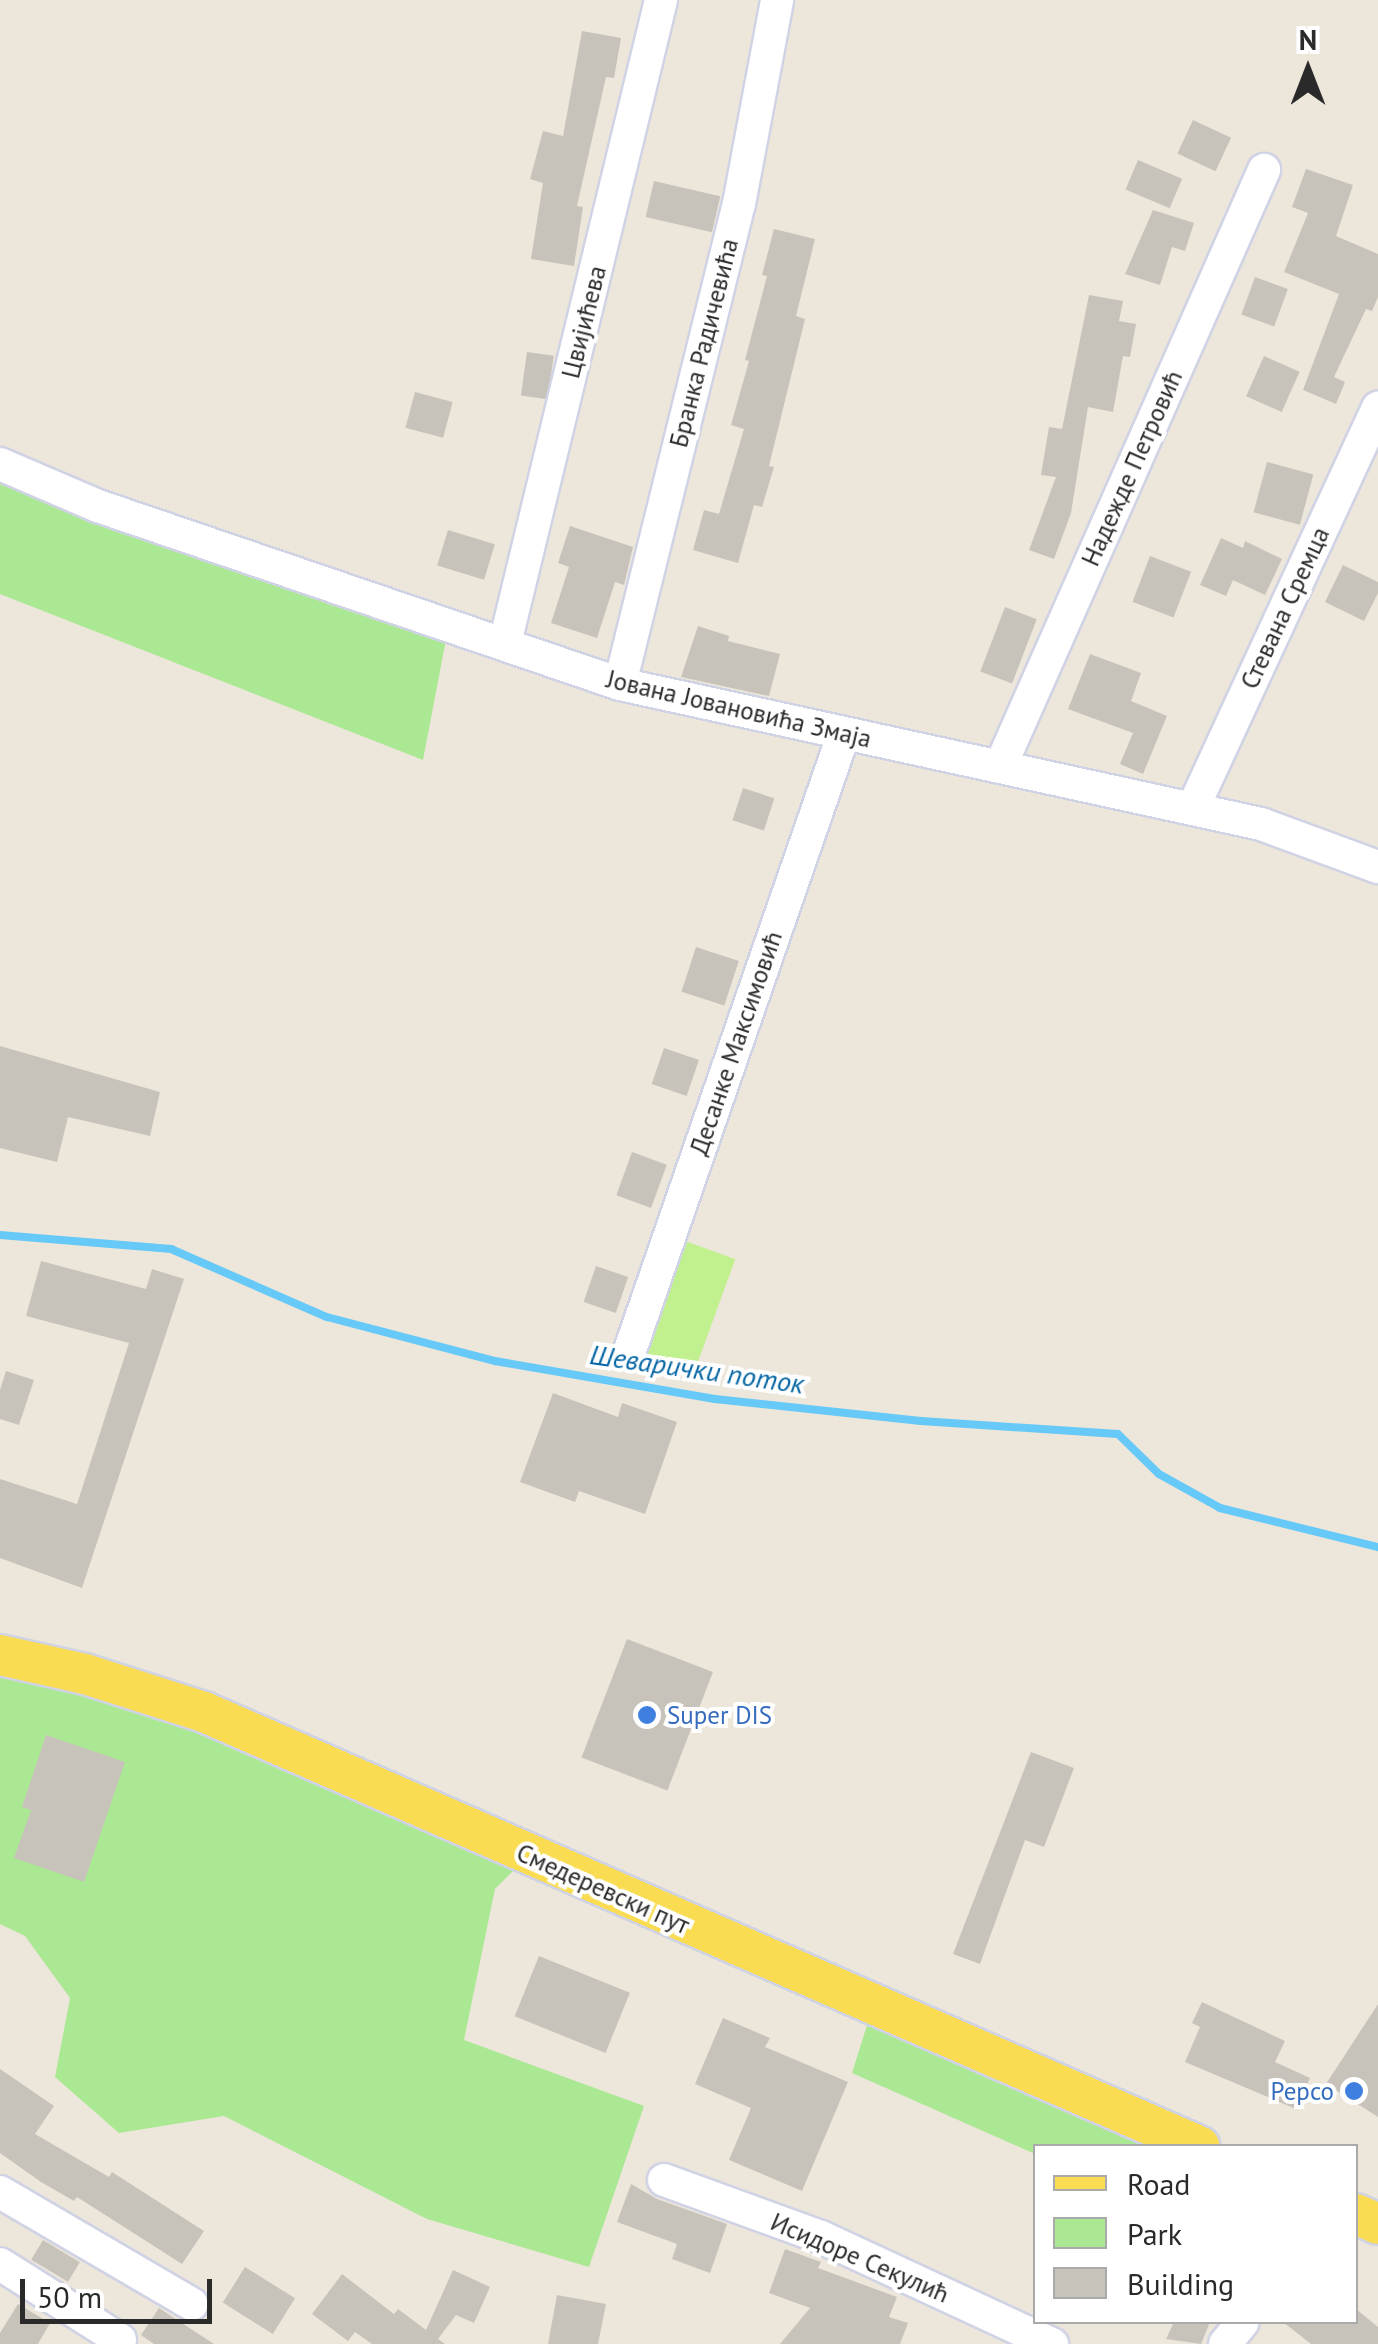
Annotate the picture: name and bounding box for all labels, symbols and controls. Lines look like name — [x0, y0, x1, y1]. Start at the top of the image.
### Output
north arrow — [1258, 20, 1358, 120]
text: N — [1299, 21, 1317, 58]
street label: Бранка Радичевића — [664, 236, 744, 450]
street label: Цвијићева — [556, 263, 612, 381]
street label: Надежде Петровић — [1075, 365, 1189, 571]
street label: Стевана Сремца — [1234, 522, 1336, 694]
street label: Јована Јовановића Змаја — [604, 664, 874, 754]
street label: Десанке Максимовић — [684, 927, 788, 1159]
water label: Шеварички поток — [588, 1337, 806, 1401]
place label: Super DIS — [667, 1700, 772, 1730]
marker: Super DIS — [636, 1704, 658, 1726]
street label: Смедеревски пут — [512, 1837, 694, 1941]
place label: Pepco — [1271, 2076, 1334, 2106]
marker: Pepco — [1343, 2080, 1365, 2102]
legend — [1033, 2144, 1358, 2324]
text: Road — [1127, 2164, 1191, 2203]
street label: Исидоре Секулић — [766, 2207, 954, 2309]
text: Park — [1127, 2214, 1182, 2253]
scale bar — [25, 2259, 218, 2321]
text: Building — [1127, 2264, 1234, 2303]
text: 50 m — [37, 2277, 102, 2316]

